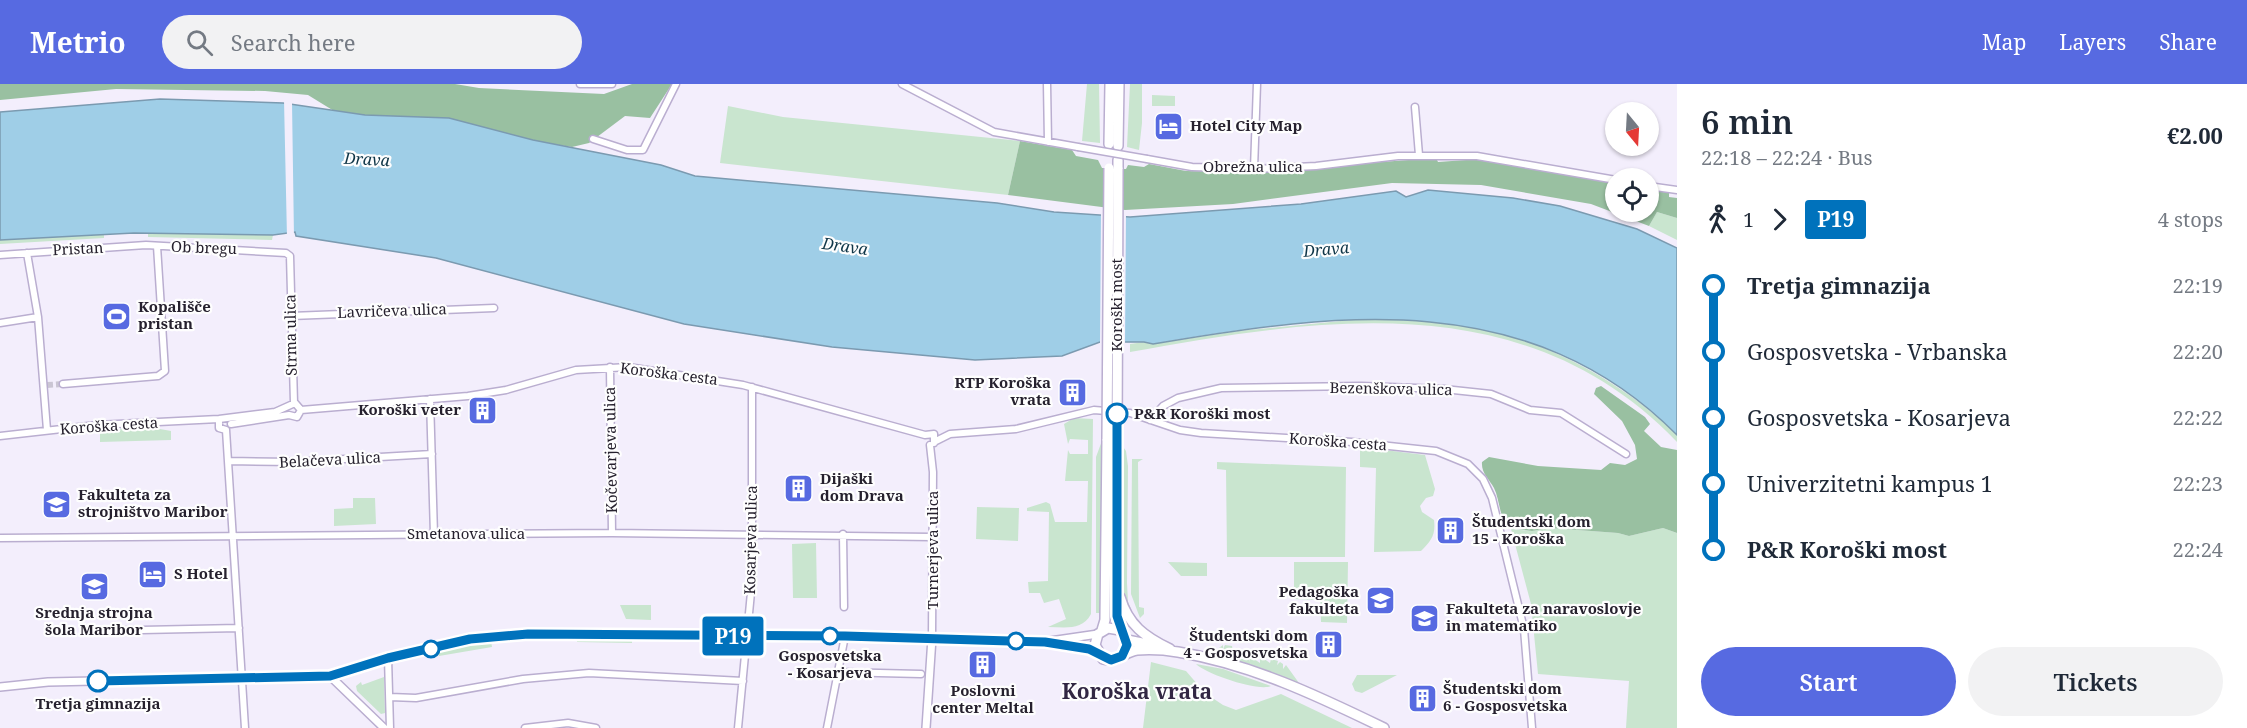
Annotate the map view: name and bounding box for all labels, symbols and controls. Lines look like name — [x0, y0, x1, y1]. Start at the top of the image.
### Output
search box — [162, 15, 582, 69]
text: Metrio — [30, 23, 126, 61]
icon: search — [183, 26, 216, 59]
text: Search here — [231, 27, 356, 57]
text: Map — [1982, 28, 2026, 56]
text: Layers — [2059, 28, 2126, 56]
text: Share — [2159, 28, 2217, 56]
text: 6 min — [1701, 99, 1793, 144]
north arrow — [1605, 102, 1659, 156]
map controls — [1605, 102, 1659, 222]
hotel icon: Hotel City Map — [1153, 110, 1185, 142]
place label: Hotel City Map — [1190, 115, 1302, 135]
text: €2.00 — [2167, 120, 2223, 150]
text: 22:18 – 22:24 · Bus — [1701, 144, 1872, 171]
water label: Drava — [343, 147, 391, 171]
street label: Obrežna ulica — [1203, 156, 1303, 176]
button: locate — [1605, 168, 1659, 222]
icon: walk — [1701, 203, 1734, 236]
icon: forward — [1763, 203, 1796, 236]
text: P19 — [1817, 205, 1854, 233]
text: 1 — [1743, 206, 1754, 233]
text: 4 stops — [2158, 206, 2223, 233]
water label: Drava — [820, 232, 870, 260]
street label: Ob bregu — [171, 236, 238, 258]
water label: Drava — [1301, 236, 1351, 262]
street label: Pristan — [52, 237, 104, 259]
street label: Koroški most — [1106, 258, 1126, 352]
text: Tretja gimnazija — [1747, 270, 1931, 300]
text: 22:19 — [2173, 272, 2223, 299]
street label: Strma ulica — [279, 294, 301, 376]
place label: Kopališče pristan — [138, 296, 211, 333]
street label: Lavričeva ulica — [337, 298, 447, 322]
sports icon: Kopališče pristan — [101, 300, 133, 332]
text: Gosposvetska - Vrbanska — [1747, 336, 2008, 366]
text: 22:20 — [2173, 338, 2223, 365]
street label: Koroška cesta — [619, 357, 719, 389]
place label: RTP Koroška vrata — [955, 372, 1051, 409]
building icon: RTP Koroška vrata — [1056, 376, 1088, 408]
street label: Bezenškova ulica — [1329, 377, 1453, 399]
street label: Kočevarjeva ulica — [599, 386, 621, 514]
building icon: Koroški veter — [466, 394, 498, 426]
place label: Koroški veter — [358, 399, 461, 419]
text: Gosposvetska - Kosarjeva — [1747, 402, 2011, 432]
marker: P&R Koroški most — [1106, 403, 1128, 425]
place label: P&R Koroški most — [1134, 403, 1270, 423]
text: 22:22 — [2173, 404, 2223, 431]
street label: Koroška cesta — [59, 412, 159, 438]
street label: Koroška cesta — [1288, 428, 1388, 454]
street label: Belačeva ulica — [278, 446, 381, 472]
place label: Dijaški dom Drava — [820, 468, 904, 505]
text: Univerzitetni kampus 1 — [1747, 468, 1993, 498]
text: 22:23 — [2173, 470, 2223, 497]
building icon: Dijaški dom Drava — [783, 472, 815, 504]
place label: Fakulteta za strojništvo Maribor — [78, 484, 228, 521]
street label: Kosarjeva ulica — [739, 485, 761, 595]
school or university icon: Fakulteta za strojništvo Maribor — [41, 488, 73, 520]
street label: Turnerjeva ulica — [922, 491, 942, 609]
place label: Študentski dom 15 - Koroška — [1472, 511, 1591, 548]
building icon: Študentski dom 15 - Koroška — [1435, 515, 1467, 547]
street label: Smetanova ulica — [407, 523, 525, 543]
text: P&R Koroški most — [1747, 534, 1947, 564]
text: 22:24 — [2173, 536, 2223, 563]
hotel icon: S Hotel — [137, 558, 169, 590]
place label: S Hotel — [174, 563, 229, 583]
school or university icon: Srednja strojna šola Maribor — [78, 570, 110, 602]
place label: Pedagoška fakulteta — [1279, 581, 1359, 618]
school or university icon: Pedagoška fakulteta — [1364, 585, 1396, 617]
place label: Fakulteta za naravoslovje in matematiko — [1446, 598, 1641, 635]
place label: Srednja strojna šola Maribor — [35, 602, 153, 639]
school or university icon: Fakulteta za naravoslovje in matematiko — [1409, 602, 1441, 634]
line badge: P19 — [698, 616, 768, 656]
text: P19 — [714, 622, 752, 650]
place label: Študentski dom 4 - Gosposvetska — [1183, 625, 1308, 662]
marker: Gosposvetska - Kosarjeva — [821, 627, 839, 645]
building icon: Študentski dom 4 - Gosposvetska — [1313, 629, 1345, 661]
unlabelled marker — [1007, 632, 1025, 650]
unlabelled marker — [422, 640, 440, 658]
place label: Gosposvetska - Kosarjeva — [778, 645, 882, 682]
button: Start — [1701, 647, 1956, 716]
button: Tickets — [1968, 647, 2223, 716]
building icon: Poslovni center Meltal — [967, 648, 999, 680]
marker: Tretja gimnazija — [87, 670, 109, 692]
district label: Koroška vrata — [1062, 677, 1212, 705]
place label: Študentski dom 6 - Gosposvetska — [1443, 678, 1568, 715]
place label: Poslovni center Meltal — [932, 680, 1034, 717]
building icon: Študentski dom 6 - Gosposvetska — [1406, 682, 1438, 714]
place label: Tretja gimnazija — [35, 693, 161, 713]

